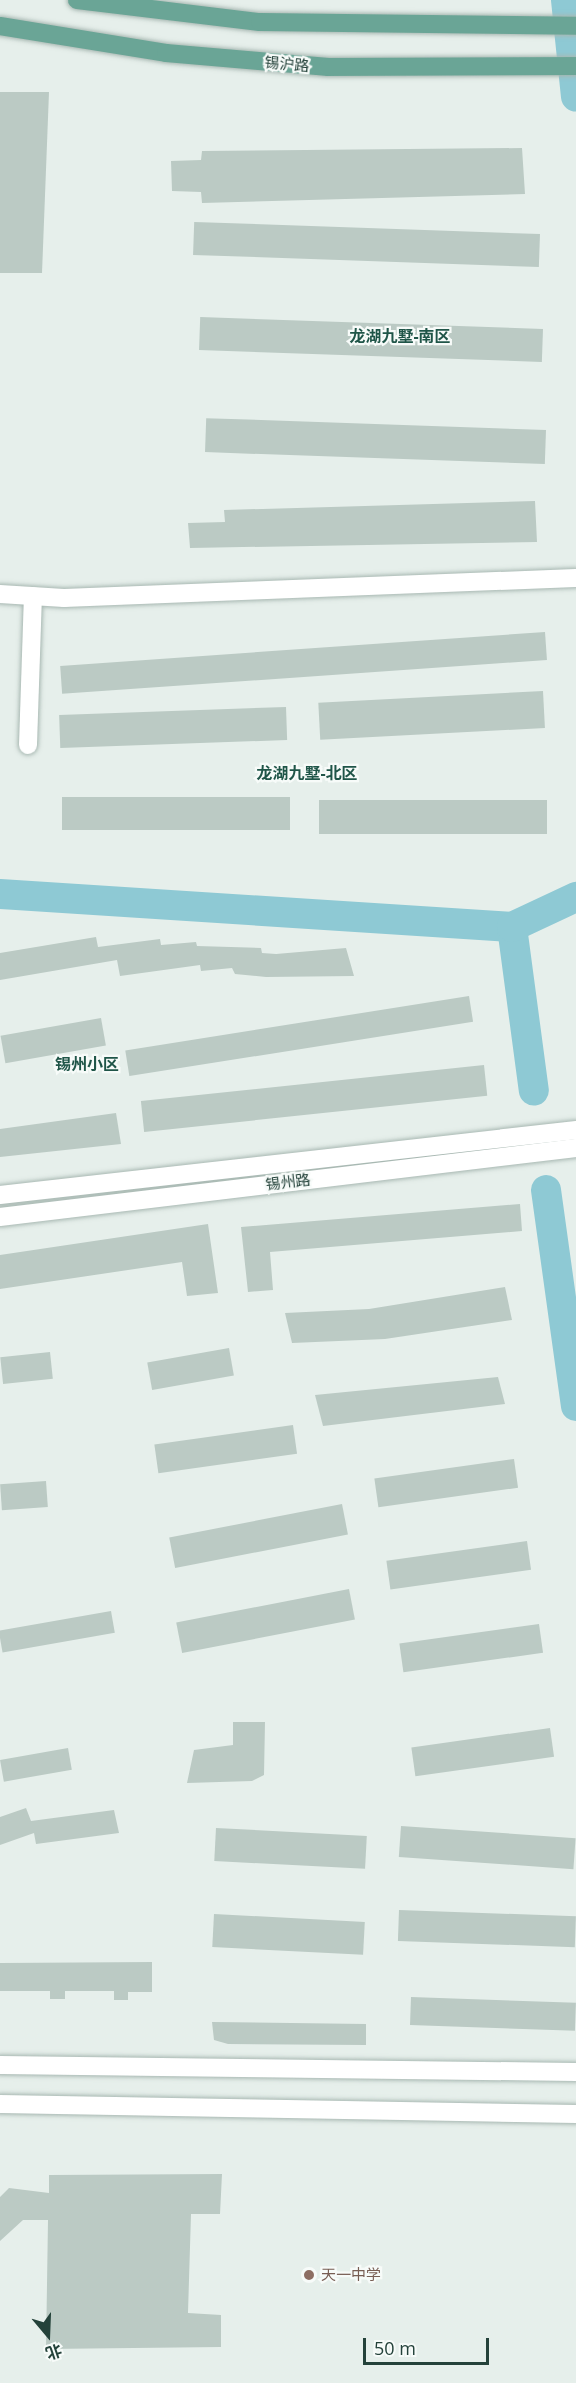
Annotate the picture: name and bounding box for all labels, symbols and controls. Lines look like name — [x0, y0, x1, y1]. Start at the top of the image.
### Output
street label: 锡沪路 — [264, 53, 310, 75]
district label: 龙湖九墅-南区 — [349, 326, 451, 346]
district label: 龙湖九墅-北区 — [256, 763, 358, 783]
district label: 锡州小区 — [55, 1054, 119, 1074]
street label: 锡州路 — [265, 1170, 311, 1194]
place label: 天一中学 — [321, 2266, 381, 2284]
marker: 天一中学 — [302, 2268, 316, 2282]
north arrow — [18, 2305, 78, 2365]
scale bar — [366, 2326, 492, 2364]
text: 50 m — [374, 2336, 416, 2360]
text: 北 — [43, 2339, 65, 2365]

